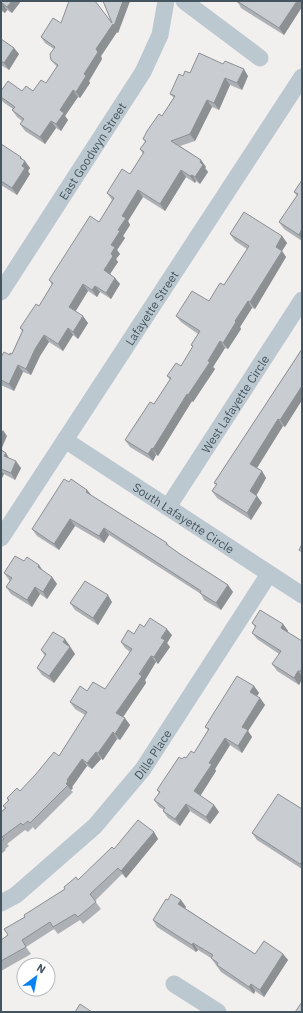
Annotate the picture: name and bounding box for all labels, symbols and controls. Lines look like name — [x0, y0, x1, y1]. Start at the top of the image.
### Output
street label: East Goodwyn Street — [55, 99, 129, 202]
street label: Lafayette Street — [122, 268, 181, 348]
street label: West Lafayette Circle — [198, 352, 272, 456]
street label: South Lafayette Circle — [130, 479, 238, 557]
street label: Dille Place — [130, 726, 174, 782]
north arrow — [16, 957, 56, 997]
text: N — [34, 960, 48, 977]

